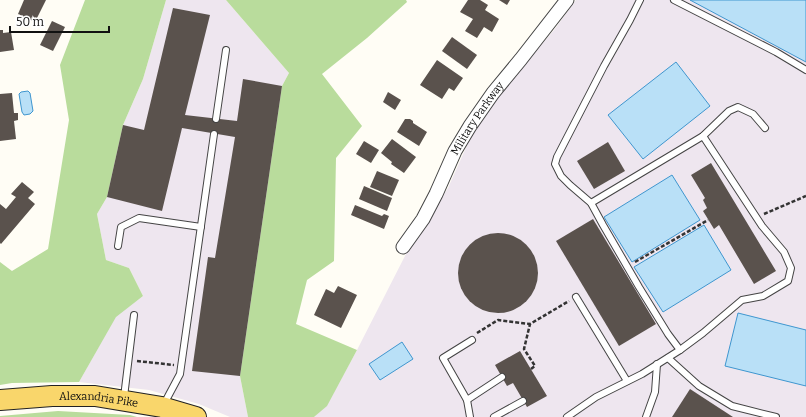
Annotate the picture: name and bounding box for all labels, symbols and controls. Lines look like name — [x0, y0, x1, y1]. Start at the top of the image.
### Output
scale bar — [10, 8, 109, 34]
text: 50 m — [16, 15, 45, 29]
street label: Military Parkway — [448, 79, 507, 158]
street label: Alexandria Pike — [59, 390, 139, 410]

